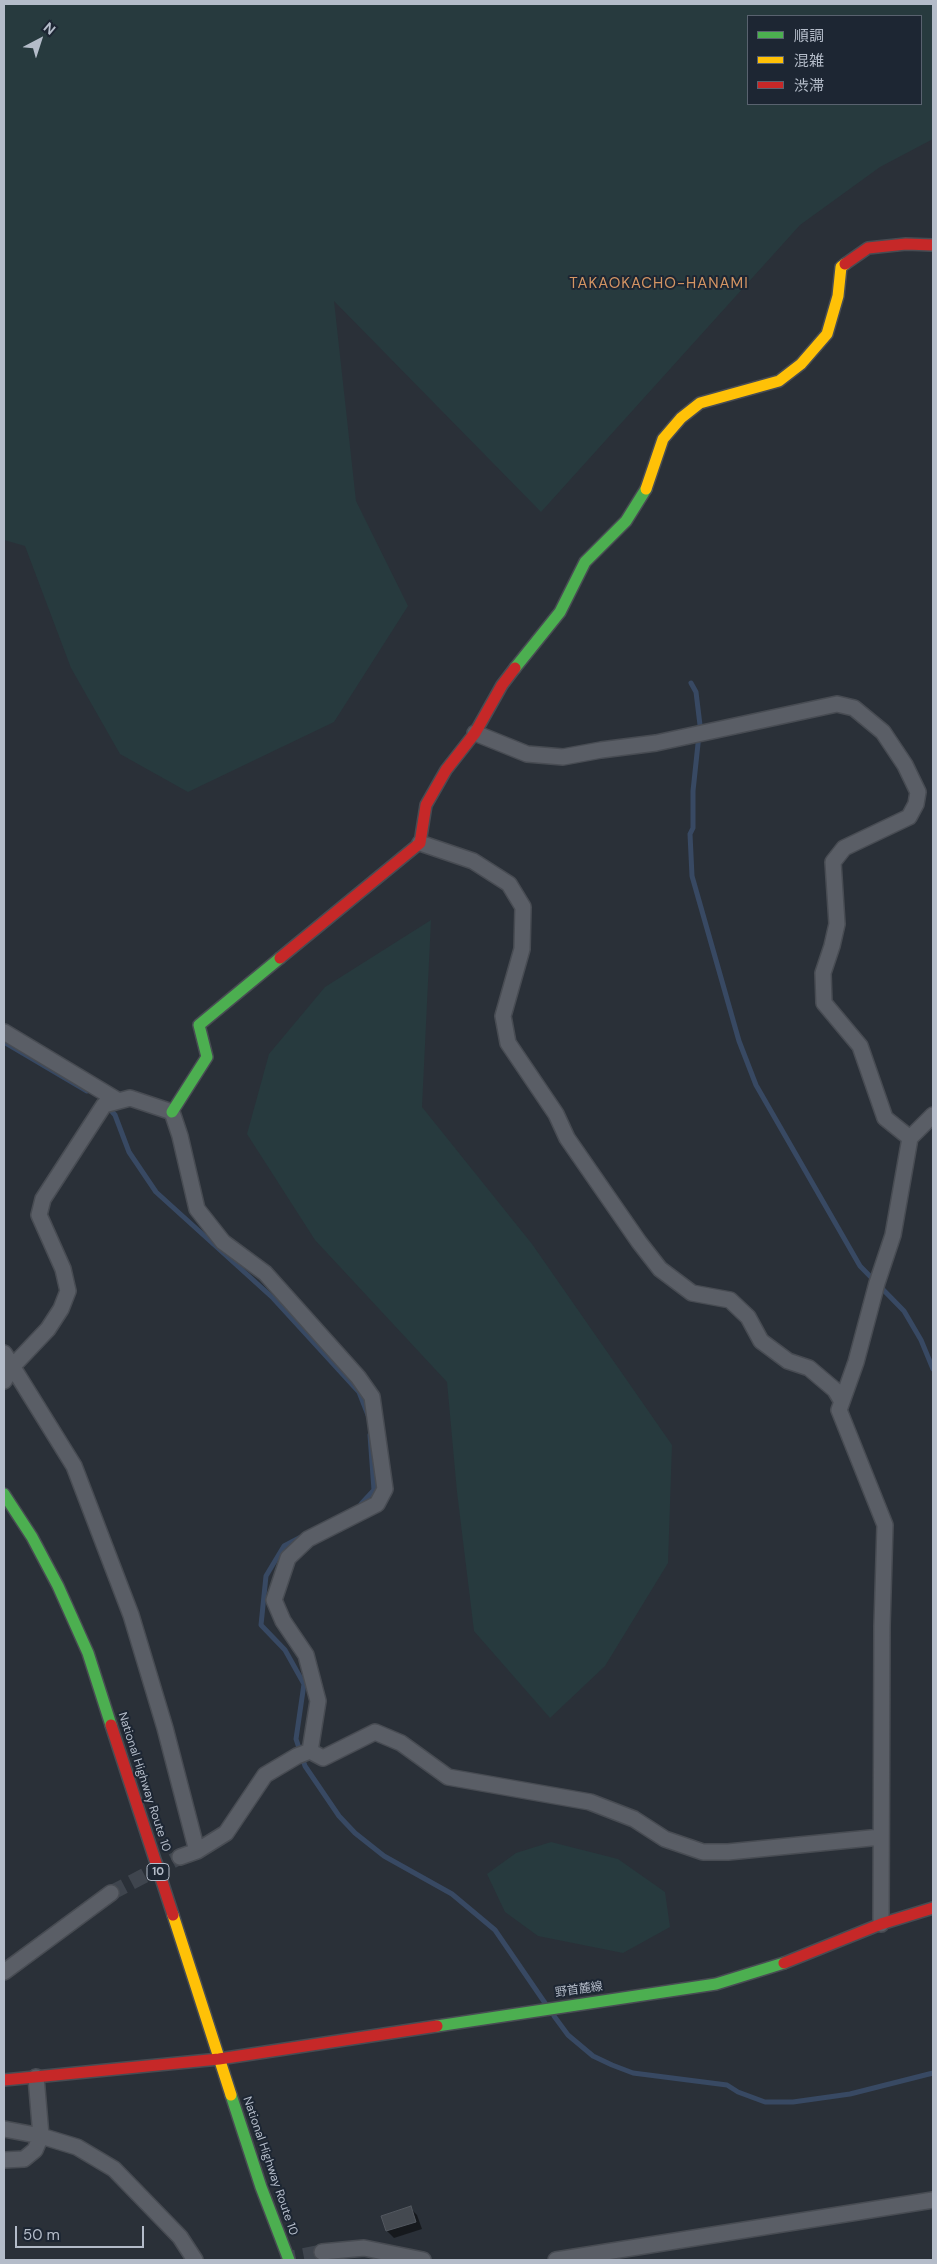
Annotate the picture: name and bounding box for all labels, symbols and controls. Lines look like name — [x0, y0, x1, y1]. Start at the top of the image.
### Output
north arrow — [15, 15, 65, 65]
legend — [747, 15, 922, 105]
text: N — [40, 18, 59, 39]
text: 順調 — [794, 26, 824, 46]
text: 混雑 — [794, 51, 824, 71]
text: 渋滞 — [794, 76, 824, 96]
district label: TAKAOKACHO-HANAMI — [567, 275, 751, 293]
street label: National Highway Route 10 — [115, 1710, 173, 1854]
road number: 10 — [147, 1864, 169, 1880]
street label: 野首麓線 — [554, 1980, 604, 2000]
street label: National Highway Route 10 — [239, 2095, 301, 2237]
scale bar — [18, 2216, 146, 2248]
text: 50 m — [23, 2225, 60, 2245]

